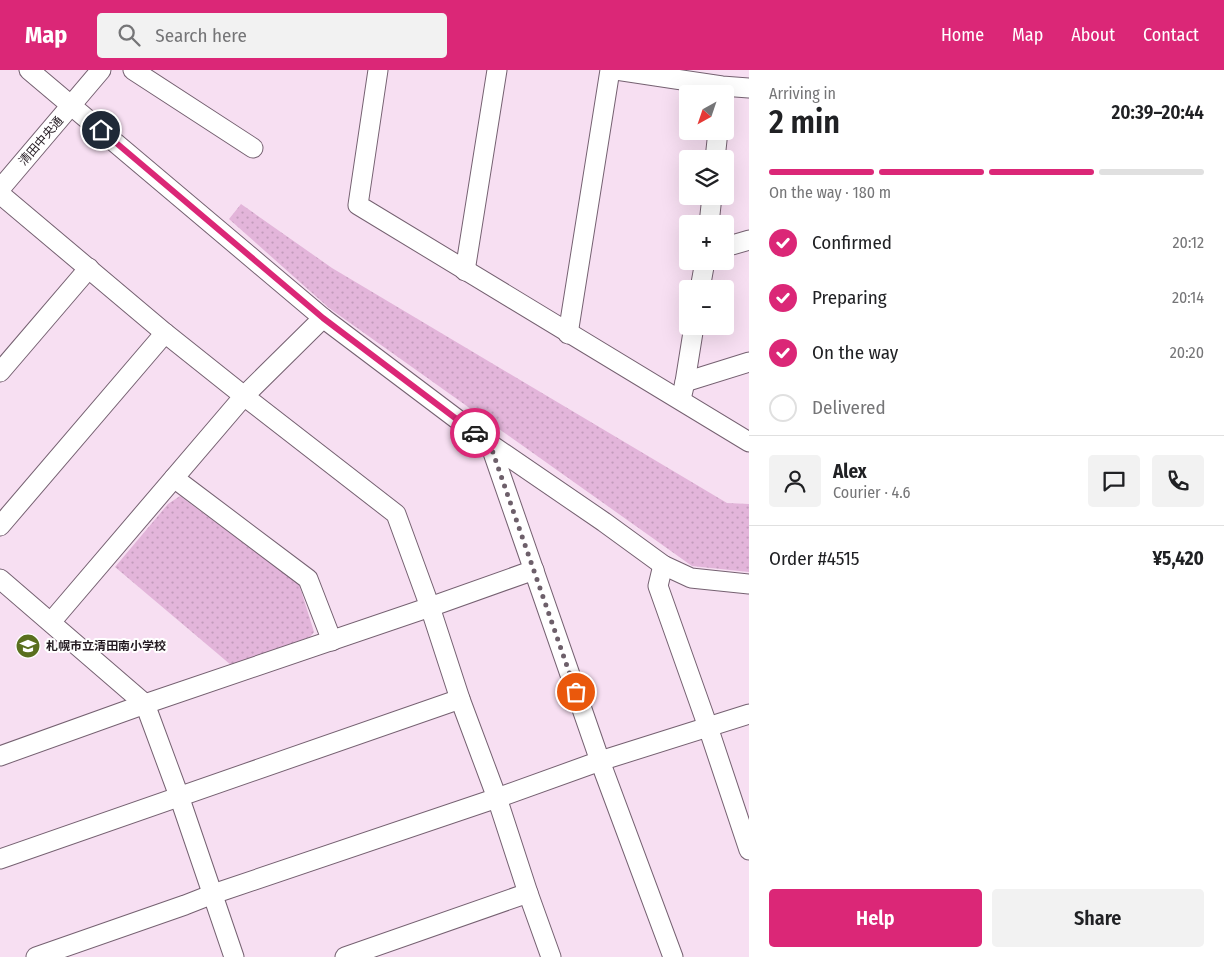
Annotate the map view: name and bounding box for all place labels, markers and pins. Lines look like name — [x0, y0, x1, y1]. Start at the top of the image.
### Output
pin — [80, 109, 122, 151]
school or university icon: 札幌市立清田南小学校 — [15, 633, 41, 659]
place label: 札幌市立清田南小学校 — [46, 639, 166, 653]
pin — [555, 671, 597, 713]

